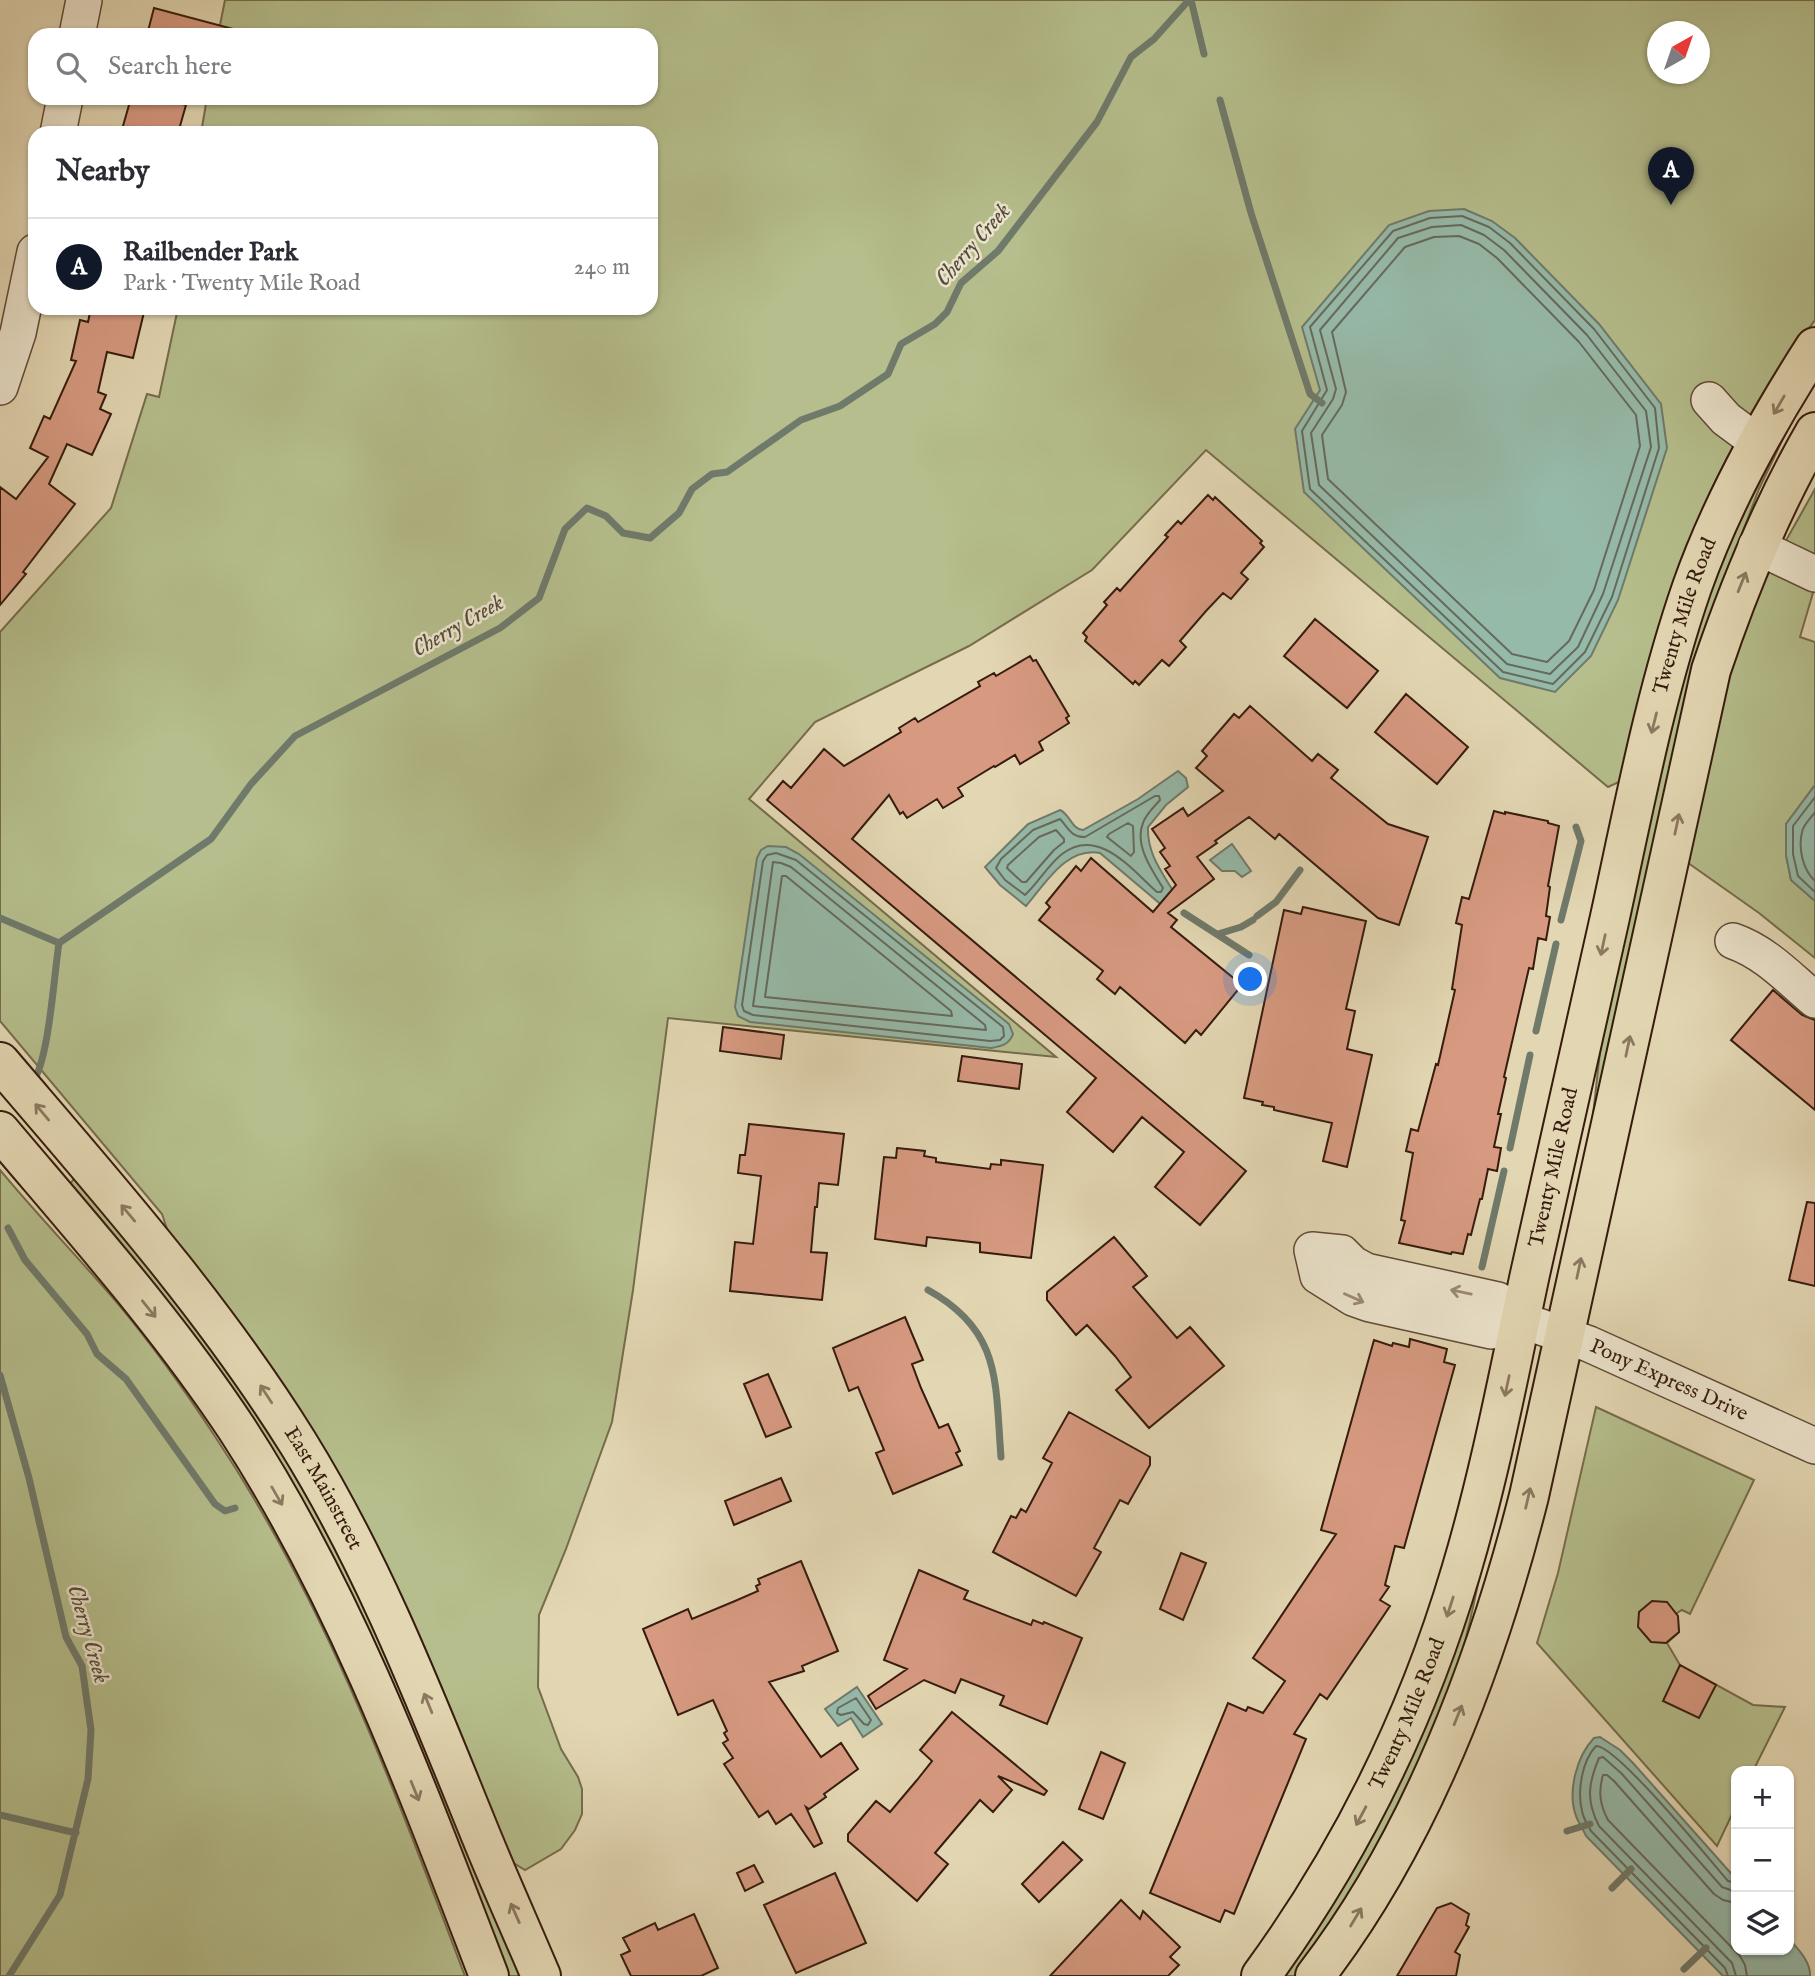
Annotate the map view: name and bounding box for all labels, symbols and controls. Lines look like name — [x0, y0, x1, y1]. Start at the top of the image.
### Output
north arrow — [1647, 21, 1710, 84]
search box — [28, 28, 658, 105]
icon: search — [52, 48, 90, 86]
text: Search here — [108, 50, 232, 83]
pin: A — [1648, 147, 1694, 205]
text: Nearby — [56, 153, 149, 191]
water label: Cherry Creek — [929, 197, 1017, 293]
text: Railbender Park — [123, 236, 298, 269]
text: A — [71, 253, 87, 282]
text: 240 m — [574, 253, 630, 282]
text: Park · Twenty Mile Road — [123, 269, 360, 298]
one-way arrow — [1772, 394, 1785, 415]
street label: Twenty Mile Road — [1647, 533, 1723, 697]
one-way arrow — [1736, 572, 1749, 594]
water label: Cherry Creek — [407, 588, 509, 664]
one-way arrow — [1647, 711, 1660, 734]
one-way arrow — [1670, 813, 1684, 836]
one-way arrow — [1596, 933, 1610, 956]
your location — [1233, 962, 1267, 996]
one-way arrow — [1622, 1035, 1635, 1058]
street label: Twenty Mile Road — [1523, 1084, 1585, 1250]
one-way arrow — [34, 1103, 50, 1121]
one-way arrow — [120, 1204, 136, 1222]
one-way arrow — [1572, 1257, 1586, 1280]
one-way arrow — [1450, 1285, 1473, 1299]
one-way arrow — [1342, 1292, 1364, 1305]
one-way arrow — [142, 1299, 157, 1317]
street label: Pony Express Drive — [1586, 1333, 1753, 1428]
one-way arrow — [1499, 1374, 1513, 1397]
one-way arrow — [258, 1384, 272, 1404]
street label: East Mainstreet — [278, 1422, 369, 1554]
one-way arrow — [270, 1486, 284, 1506]
one-way arrow — [1522, 1487, 1535, 1510]
water label: Cherry Creek — [60, 1581, 116, 1687]
one-way arrow — [1443, 1595, 1455, 1617]
street label: Twenty Mile Road — [1363, 1634, 1452, 1795]
one-way arrow — [420, 1693, 433, 1714]
one-way arrow — [1453, 1704, 1466, 1726]
map controls — [1731, 1766, 1794, 1955]
button: + — [1731, 1766, 1794, 1829]
one-way arrow — [410, 1779, 423, 1801]
one-way arrow — [1354, 1805, 1368, 1825]
button: − — [1731, 1829, 1794, 1892]
button: layers — [1731, 1892, 1794, 1955]
one-way arrow — [508, 1903, 521, 1924]
one-way arrow — [1349, 1908, 1363, 1928]

